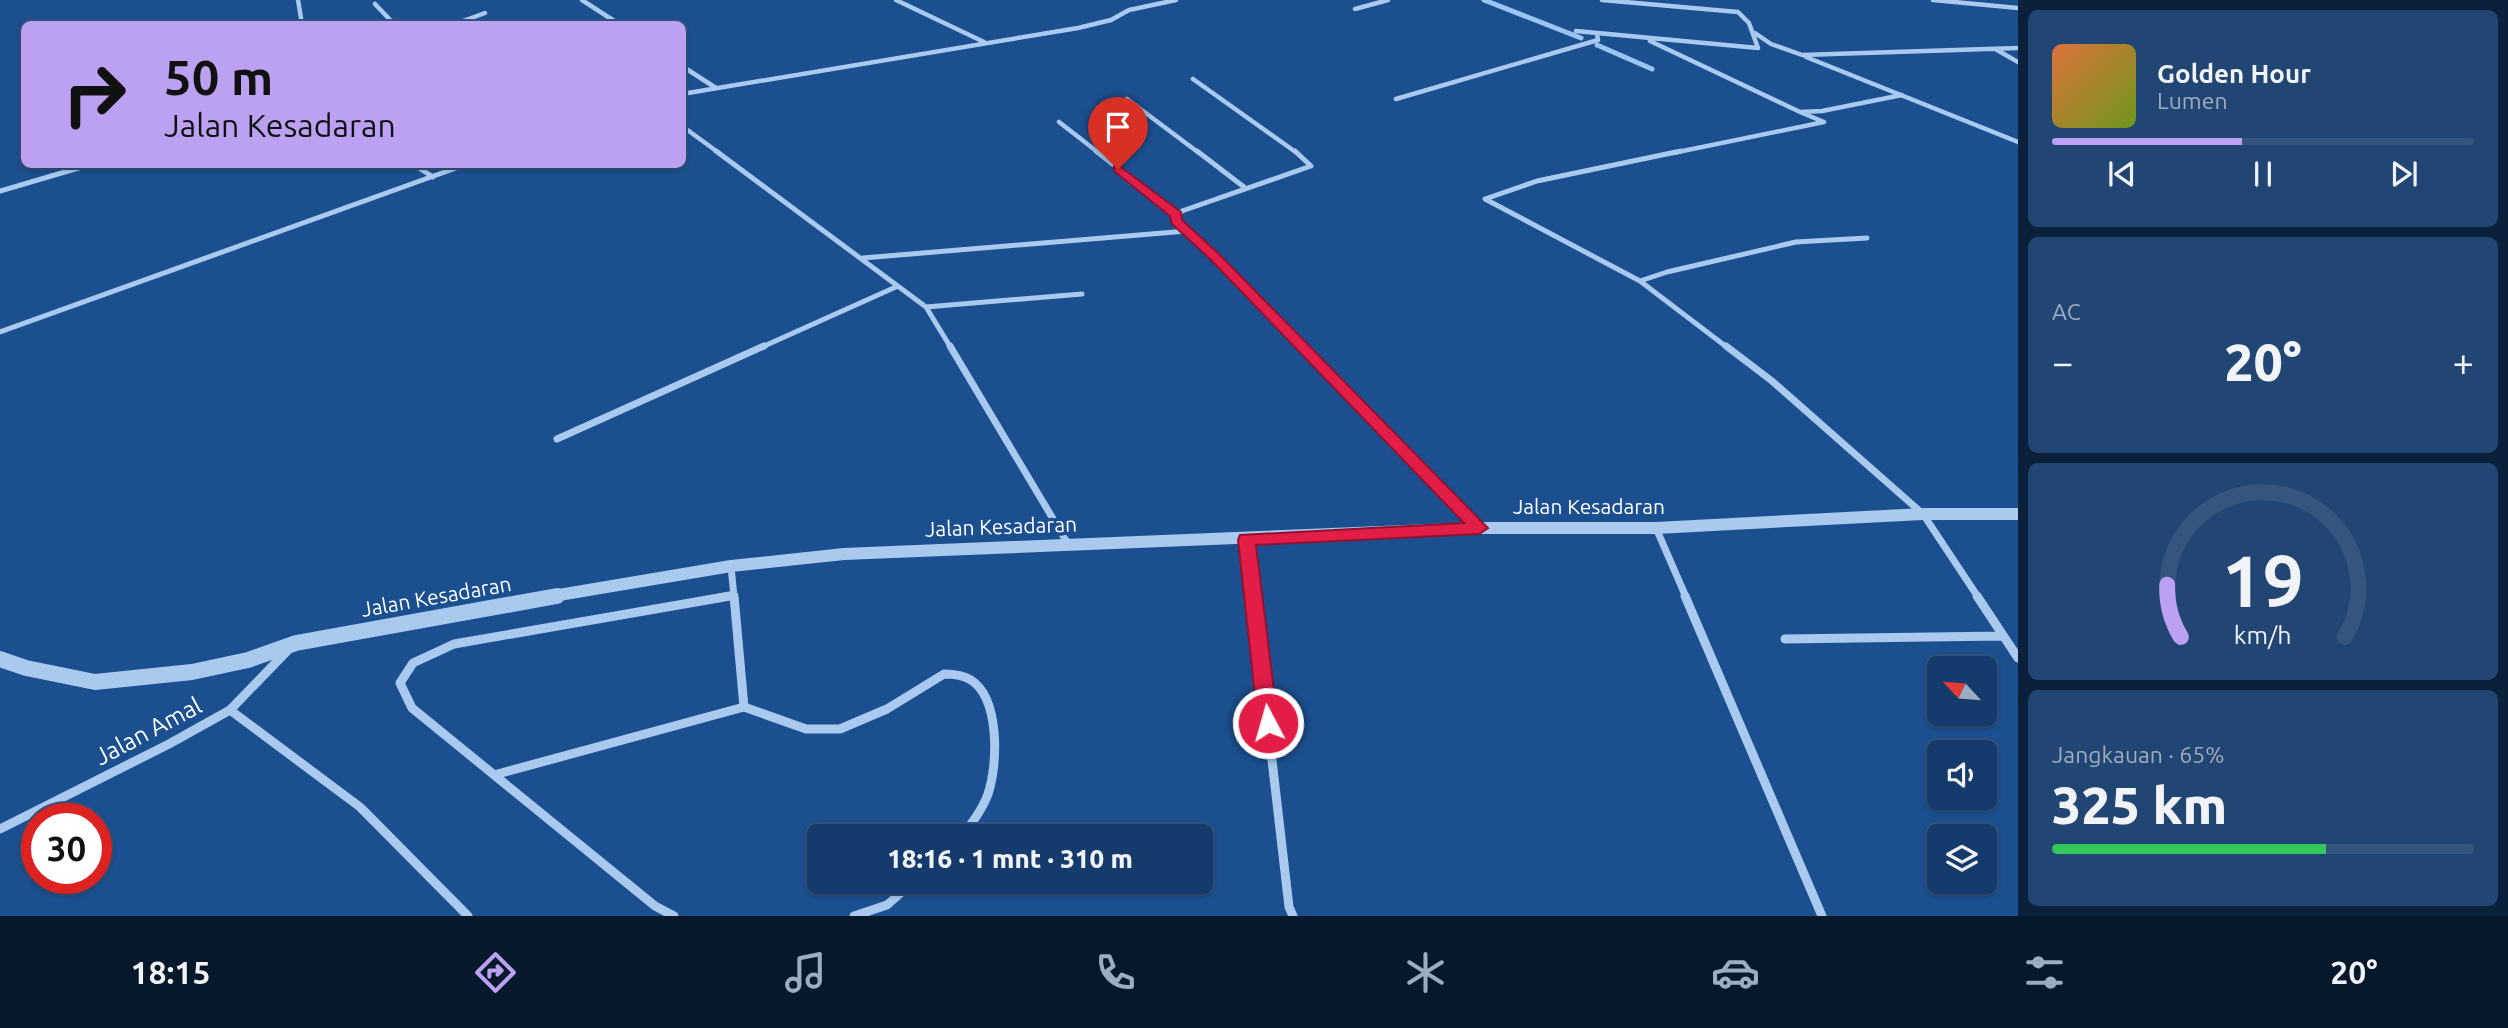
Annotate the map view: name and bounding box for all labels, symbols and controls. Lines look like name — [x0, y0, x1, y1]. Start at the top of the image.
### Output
icon: right — [49, 49, 140, 140]
text: 50 m — [164, 49, 273, 104]
text: Golden Hour — [2157, 59, 2311, 88]
text: Lumen — [2157, 88, 2228, 113]
pin — [1088, 97, 1148, 169]
text: Jalan Kesadaran — [164, 107, 396, 143]
icon: arrive — [1099, 108, 1137, 146]
icon: previous — [2103, 155, 2141, 193]
icon: pause — [2244, 155, 2282, 193]
icon: next — [2385, 155, 2423, 193]
text: AC — [2052, 299, 2081, 324]
text: 20° — [2224, 333, 2302, 391]
text: − — [2052, 341, 2073, 383]
text: + — [2453, 341, 2474, 383]
street label: Jalan Kesadaran — [1513, 494, 1665, 518]
street label: Jalan Kesadaran — [925, 511, 1077, 541]
text: 19 — [2222, 540, 2304, 622]
street label: Jalan Kesadaran — [359, 571, 513, 621]
text: km/h — [2234, 621, 2292, 649]
north arrow — [1927, 656, 1997, 726]
map controls — [1927, 656, 1997, 894]
position arrow — [1231, 686, 1305, 760]
street label: Jalan Amal — [90, 692, 206, 770]
button: sound — [1927, 740, 1997, 810]
text: Jangkauan · 65% — [2052, 742, 2224, 767]
text: 325 km — [2052, 776, 2227, 834]
speed limit sign: 30 — [21, 803, 112, 894]
button: layers — [1927, 824, 1997, 894]
text: 18:16 · 1 mnt · 310 m — [887, 844, 1133, 873]
icon: directions — [471, 948, 520, 997]
icon: music — [781, 948, 830, 997]
icon: phone — [1091, 948, 1140, 997]
icon: climate — [1401, 948, 1450, 997]
icon: car — [1711, 948, 1760, 997]
icon: filters — [2020, 948, 2069, 997]
text: 18:15 — [130, 954, 210, 990]
text: 20° — [2330, 954, 2378, 990]

